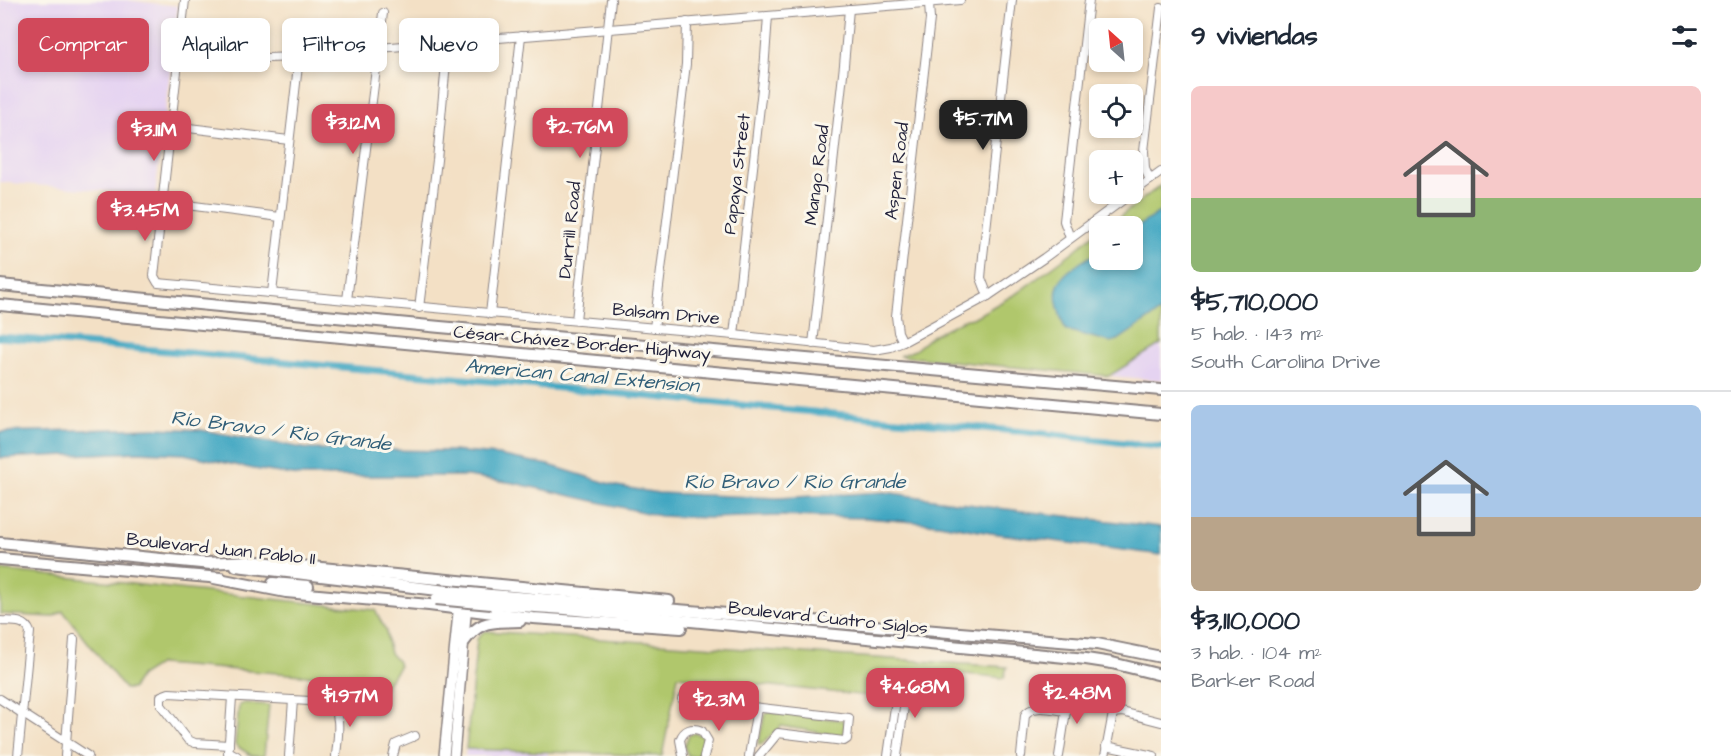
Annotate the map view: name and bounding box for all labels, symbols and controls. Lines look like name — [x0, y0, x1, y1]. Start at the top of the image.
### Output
chip: Comprar — [18, 18, 149, 72]
chip: Alquilar — [161, 18, 270, 72]
chip: Filtros — [282, 18, 387, 72]
chip: Nuevo — [399, 18, 499, 72]
north arrow — [1089, 18, 1143, 72]
map controls — [1089, 18, 1143, 270]
text: 9 viviendas — [1191, 18, 1318, 54]
icon: filters — [1668, 20, 1701, 53]
button: locate — [1089, 84, 1143, 138]
pin: $5.71M — [934, 100, 1032, 151]
pin: $3.12M — [304, 104, 402, 155]
text: $5.71M — [953, 105, 1013, 133]
pin: $2.76M — [531, 108, 629, 159]
text: $3.12M — [326, 109, 380, 137]
pin: $3.11M — [105, 111, 203, 162]
street label: Papaya Street — [717, 111, 758, 236]
text: $2.76M — [547, 113, 613, 141]
text: $3.11M — [131, 116, 177, 144]
street label: Aspen Road — [879, 121, 915, 221]
street label: Mango Road — [798, 123, 837, 227]
icon: home — [1392, 125, 1500, 233]
button: + — [1089, 150, 1143, 204]
street label: Durrill Road — [552, 180, 588, 280]
pin: $3.45M — [96, 191, 194, 242]
text: $3.45M — [111, 196, 179, 224]
button: − — [1089, 216, 1143, 270]
text: $5,710,000 — [1191, 284, 1318, 320]
street label: Balsam Drive — [611, 297, 721, 331]
street label: César Chávez Border Highway — [452, 319, 712, 368]
text: 5 hab. · 143 m² — [1191, 320, 1324, 348]
text: South Carolina Drive — [1191, 348, 1380, 376]
water label: American Canal Extension — [464, 352, 702, 400]
water label: Río Bravo / Rio Grande — [169, 404, 394, 459]
icon: home — [1392, 444, 1500, 552]
water label: Río Bravo / Rio Grande — [684, 468, 907, 496]
street label: Boulevard Juan Pablo II — [125, 527, 317, 571]
street label: Boulevard Cuatro Siglos — [727, 595, 929, 642]
text: $3,110,000 — [1191, 603, 1300, 639]
text: 3 hab. · 104 m² — [1191, 639, 1322, 667]
text: Barker Road — [1191, 667, 1315, 695]
pin: $4.68M — [866, 668, 964, 719]
text: $4.68M — [880, 673, 950, 701]
pin: $2.48M — [1028, 674, 1126, 725]
pin: $1.97M — [301, 677, 399, 728]
text: $2.48M — [1043, 679, 1111, 707]
pin: $2.3M — [677, 681, 761, 732]
text: $1.97M — [322, 682, 378, 710]
text: $2.3M — [693, 686, 745, 714]

